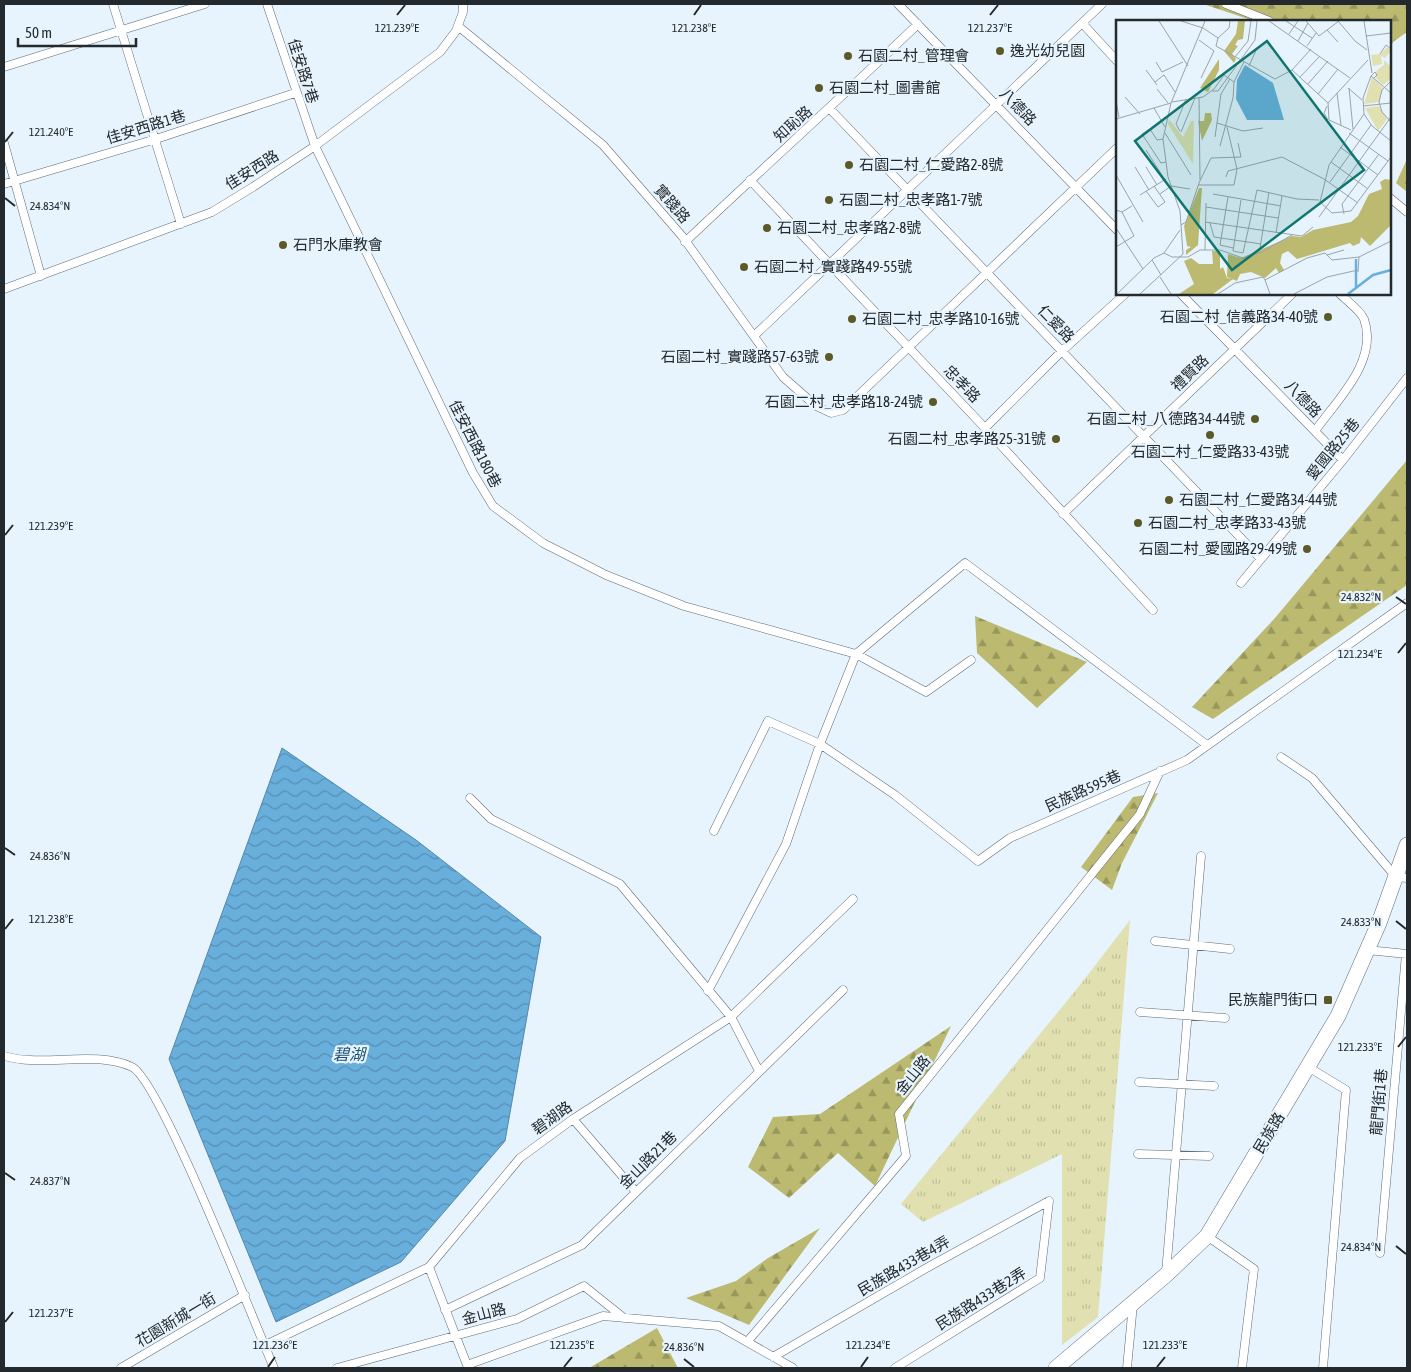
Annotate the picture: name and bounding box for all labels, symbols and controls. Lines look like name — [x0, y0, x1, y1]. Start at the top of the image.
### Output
scale bar — [18, 15, 135, 47]
inset map — [1116, 20, 1391, 295]
text: 121.239°E — [375, 21, 419, 35]
text: 121.238°E — [672, 21, 716, 35]
text: 121.237°E — [968, 21, 1012, 35]
text: 50 m — [25, 24, 52, 41]
street label: 佳安路7巷 — [285, 36, 322, 105]
place label: 逸光幼兒園 — [1010, 42, 1085, 59]
marker: 逸光幼兒園 — [994, 45, 1006, 57]
place label: 石園二村_管理會 — [858, 47, 969, 64]
marker: 石園二村_管理會 — [842, 50, 854, 62]
place label: 石園二村_圖書館 — [829, 79, 940, 96]
marker: 石園二村_圖書館 — [813, 82, 825, 94]
street label: 八德路 — [997, 85, 1040, 129]
street label: 知恥路 — [770, 102, 815, 145]
street label: 佳安西路1巷 — [104, 106, 188, 147]
text: 121.240°E — [29, 125, 73, 139]
street label: 佳安西路 — [222, 146, 282, 193]
place label: 石園二村_仁愛路2-8號 — [859, 156, 1003, 173]
marker: 石園二村_仁愛路2-8號 — [843, 159, 855, 171]
street label: 實踐路 — [651, 181, 694, 226]
place label: 石園二村_忠孝路1-7號 — [839, 191, 983, 208]
marker: 石園二村_忠孝路1-7號 — [823, 194, 835, 206]
text: 24.834°N — [30, 199, 70, 213]
place label: 石園二村_忠孝路2-8號 — [777, 219, 921, 236]
marker: 石園二村_忠孝路2-8號 — [761, 222, 773, 234]
place label: 石門水庫教會 — [293, 236, 383, 253]
marker: 石門水庫教會 — [277, 239, 289, 251]
place label: 石園二村_實踐路49-55號 — [754, 258, 912, 275]
marker: 石園二村_實踐路49-55號 — [738, 261, 750, 273]
street label: 仁愛路 — [1035, 302, 1078, 346]
place label: 石園二村_信義路34-40號 — [1160, 308, 1318, 325]
place label: 石園二村_忠孝路10-16號 — [862, 310, 1020, 327]
marker: 石園二村_信義路34-40號 — [1322, 311, 1334, 323]
marker: 石園二村_忠孝路10-16號 — [846, 313, 858, 325]
place label: 石園二村_實踐路57-63號 — [661, 348, 819, 365]
marker: 石園二村_實踐路57-63號 — [823, 351, 835, 363]
street label: 禮賢路 — [1168, 351, 1212, 394]
street label: 忠孝路 — [941, 362, 984, 406]
street label: 八德路 — [1282, 377, 1325, 421]
place label: 石園二村_忠孝路18-24號 — [765, 393, 923, 410]
marker: 石園二村_忠孝路18-24號 — [927, 396, 939, 408]
street label: 佳安西路180巷 — [446, 397, 505, 490]
place label: 石園二村_八德路34-44號 — [1087, 410, 1245, 427]
marker: 石園二村_八德路34-44號 — [1249, 413, 1261, 425]
street label: 愛國路25巷 — [1303, 415, 1363, 483]
marker: 石園二村_仁愛路33-43號 — [1204, 429, 1216, 441]
place label: 石園二村_忠孝路25-31號 — [888, 430, 1046, 447]
marker: 石園二村_忠孝路25-31號 — [1050, 433, 1062, 445]
place label: 石園二村_仁愛路33-43號 — [1131, 443, 1289, 460]
place label: 石園二村_仁愛路34-44號 — [1179, 491, 1337, 508]
marker: 石園二村_仁愛路34-44號 — [1163, 494, 1175, 506]
place label: 石園二村_忠孝路33-43號 — [1148, 514, 1306, 531]
marker: 石園二村_忠孝路33-43號 — [1132, 517, 1144, 529]
text: 121.239°E — [29, 519, 73, 533]
place label: 石園二村_愛國路29-49號 — [1139, 540, 1297, 557]
marker: 石園二村_愛國路29-49號 — [1301, 543, 1313, 555]
text: 24.832°N — [1341, 590, 1381, 604]
text: 121.234°E — [1338, 647, 1382, 661]
street label: 民族路595巷 — [1042, 766, 1123, 815]
text: 24.836°N — [30, 849, 70, 863]
text: 121.238°E — [29, 912, 73, 926]
text: 24.833°N — [1341, 915, 1381, 929]
place label: 民族龍門街口 — [1228, 991, 1318, 1008]
marker: 民族龍門街口 — [1322, 994, 1334, 1006]
text: 121.233°E — [1338, 1040, 1382, 1054]
water label: 碧湖 — [333, 1045, 368, 1063]
street label: 金山路 — [892, 1052, 933, 1098]
street label: 龍門街1巷 — [1367, 1068, 1390, 1136]
street label: 碧湖路 — [529, 1097, 575, 1138]
street label: 民族路 — [1250, 1109, 1287, 1156]
street label: 金山路21巷 — [615, 1127, 680, 1192]
text: 24.837°N — [30, 1174, 70, 1188]
street label: 民族路433巷4弄 — [855, 1232, 953, 1299]
text: 24.834°N — [1341, 1240, 1381, 1254]
street label: 民族路433巷2弄 — [932, 1264, 1029, 1333]
street label: 花園新城一街 — [133, 1289, 219, 1350]
street label: 金山路 — [460, 1299, 508, 1328]
text: 121.237°E — [29, 1306, 73, 1320]
text: 121.236°E — [253, 1338, 297, 1352]
text: 121.235°E — [550, 1338, 594, 1352]
text: 121.234°E — [846, 1338, 890, 1352]
text: 121.233°E — [1143, 1338, 1187, 1352]
text: 24.836°N — [664, 1340, 704, 1354]

